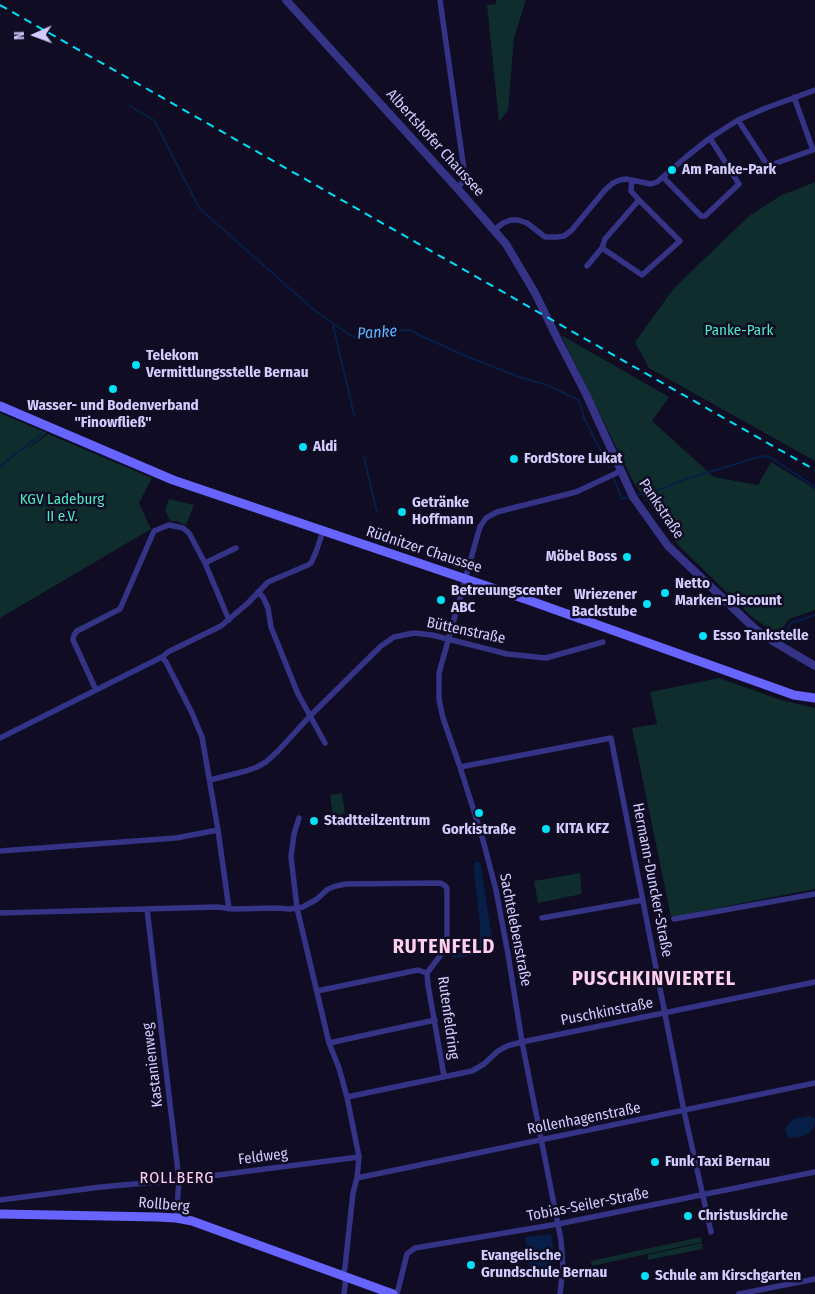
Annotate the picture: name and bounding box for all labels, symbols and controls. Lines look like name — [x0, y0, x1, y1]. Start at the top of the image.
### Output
north arrow — [10, 10, 60, 60]
text: N — [11, 31, 28, 40]
street label: Albertshofer Chaussee — [382, 86, 488, 200]
place label: Am Panke-Park — [682, 161, 776, 179]
marker: Am Panke-Park — [666, 164, 678, 176]
water label: Panke — [356, 322, 398, 344]
park label: Panke-Park — [705, 322, 773, 340]
place label: Telekom Vermittlungsstelle Bernau — [146, 347, 308, 382]
marker: Telekom Vermittlungsstelle Bernau — [130, 359, 142, 371]
marker: Wasser- und Bodenverband "Finowfließ" — [107, 383, 119, 395]
place label: Wasser- und Bodenverband "Finowfließ" — [27, 397, 199, 432]
place label: Aldi — [313, 438, 337, 456]
marker: Aldi — [297, 441, 309, 453]
place label: FordStore Lukat — [524, 450, 623, 468]
marker: FordStore Lukat — [508, 453, 520, 465]
street label: Pankstraße — [634, 476, 688, 542]
park label: KGV Ladeburg II e.V. — [20, 491, 104, 526]
place label: Getränke Hoffmann — [412, 494, 474, 529]
marker: Getränke Hoffmann — [396, 506, 408, 518]
street label: Rüdnitzer Chaussee — [364, 523, 484, 577]
place label: Möbel Boss — [546, 548, 617, 566]
marker: Möbel Boss — [621, 551, 633, 563]
place label: Netto Marken-Discount — [675, 575, 782, 610]
place label: Betreuungscenter ABC — [451, 582, 562, 617]
place label: Wriezener Backstube — [572, 586, 637, 621]
marker: Netto Marken-Discount — [659, 587, 671, 599]
marker: Betreuungscenter ABC — [435, 594, 447, 606]
marker: Wriezener Backstube — [641, 598, 653, 610]
street label: Büttenstraße — [425, 614, 507, 648]
place label: Esso Tankstelle — [713, 627, 809, 645]
marker: Esso Tankstelle — [697, 630, 709, 642]
street label: Hermann-Duncker-Straße — [628, 801, 676, 959]
marker: Gorkistraße — [473, 807, 485, 819]
place label: Stadtteilzentrum — [324, 812, 430, 830]
marker: Stadtteilzentrum — [308, 815, 320, 827]
place label: KITA KFZ — [556, 820, 609, 838]
place label: Gorkistraße — [442, 821, 516, 839]
marker: KITA KFZ — [540, 823, 552, 835]
street label: Sachtelebenstraße — [495, 872, 535, 988]
district label: RUTENFELD — [392, 935, 496, 959]
district label: PUSCHKINVIERTEL — [570, 967, 738, 991]
street label: Rutenfeldring — [433, 975, 463, 1061]
street label: Puschkinstraße — [559, 994, 655, 1030]
street label: Kastanienweg — [139, 1022, 167, 1108]
street label: Rollenhagenstraße — [526, 1099, 642, 1139]
street label: Feldweg — [237, 1145, 289, 1169]
place label: Funk Taxi Bernau — [665, 1153, 770, 1171]
marker: Funk Taxi Bernau — [649, 1156, 661, 1168]
district label: ROLLBERG — [139, 1169, 215, 1189]
street label: Tobias-Seiler-Straße — [526, 1184, 650, 1226]
street label: Rollberg — [138, 1194, 190, 1216]
place label: Christuskirche — [698, 1207, 788, 1225]
marker: Christuskirche — [682, 1210, 694, 1222]
place label: Evangelische Grundschule Bernau — [481, 1247, 607, 1282]
marker: Evangelische Grundschule Bernau — [465, 1259, 477, 1271]
place label: Schule am Kirschgarten — [655, 1267, 801, 1285]
marker: Schule am Kirschgarten — [639, 1270, 651, 1282]

